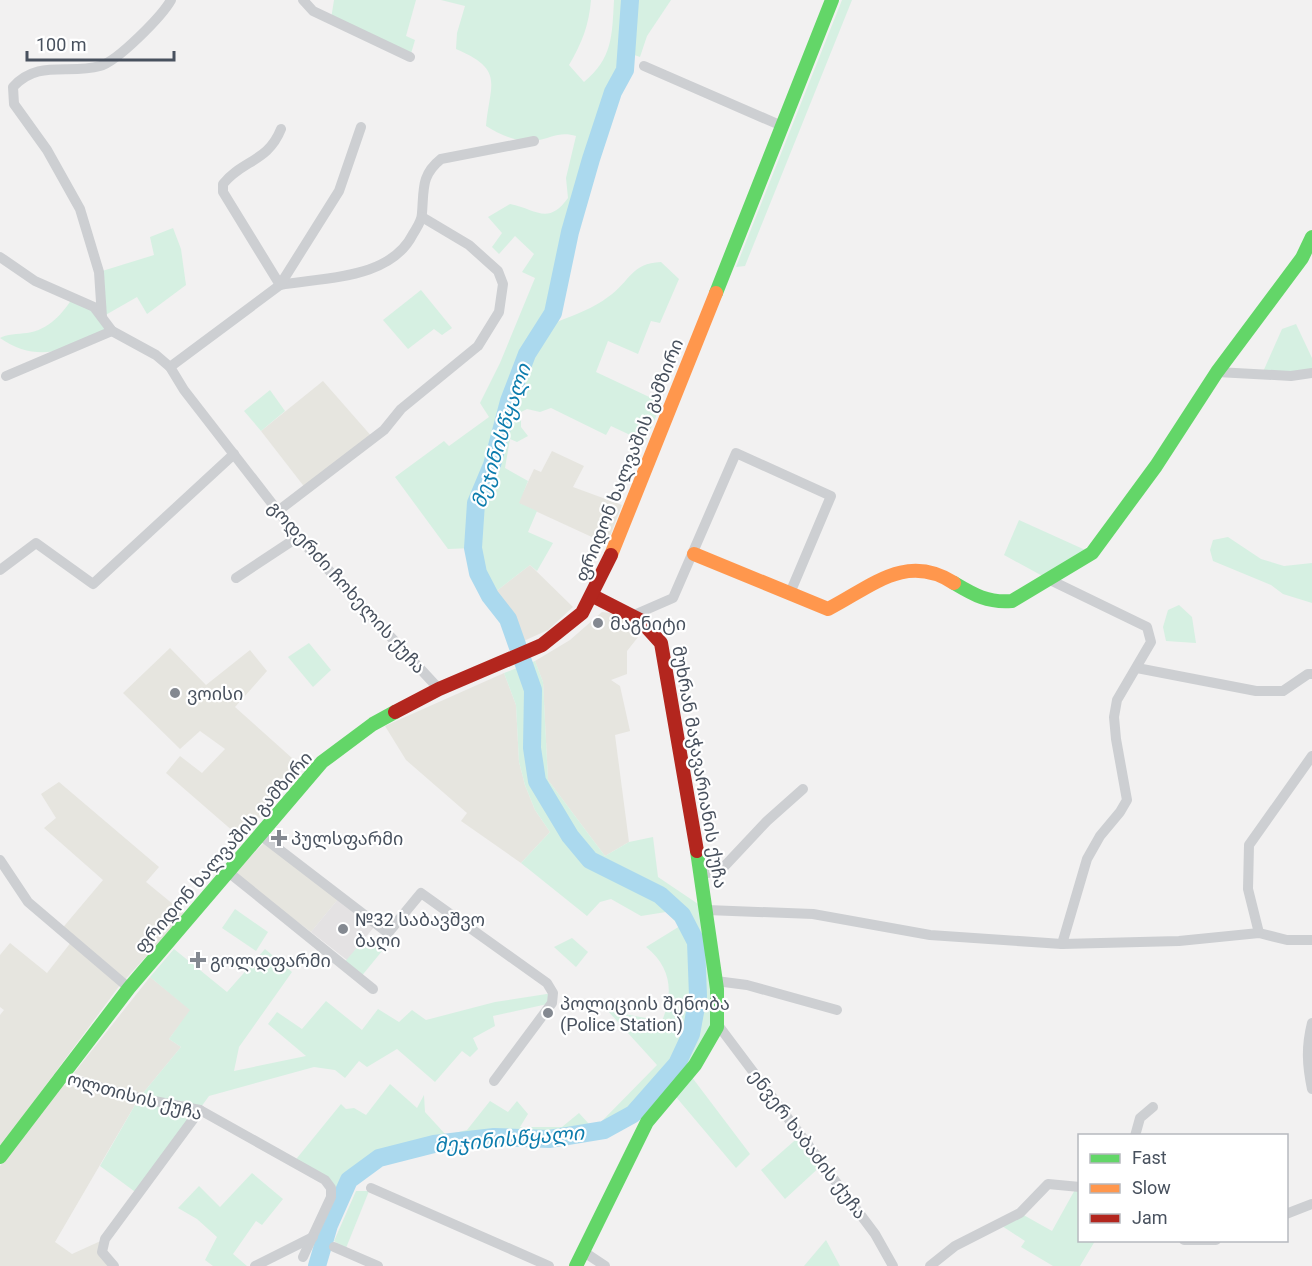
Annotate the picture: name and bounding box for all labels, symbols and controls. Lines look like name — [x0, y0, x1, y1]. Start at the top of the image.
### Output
scale bar — [27, 24, 174, 62]
text: 100 m — [36, 34, 87, 55]
street label: ფრიდონ ხალვაშის გამზირი — [571, 336, 688, 585]
water label: მეჯინისწყალი — [466, 359, 536, 511]
street label: გოდერძი ჩოხელის ქუჩა — [263, 496, 430, 678]
place label: მაგნიტი — [610, 613, 686, 635]
marker: მაგნიტი — [591, 616, 605, 630]
street label: მუხრან მაჭავარიანის ქუჩა — [667, 644, 732, 890]
place label: ვოისი — [187, 683, 243, 705]
marker: ვოისი — [168, 686, 182, 700]
street label: ფრიდონ ხალვაშის გამზირი — [130, 747, 317, 958]
place label: პულსფარმი — [291, 828, 403, 850]
marker: პულსფარმი — [272, 831, 286, 845]
place label: №32 საბავშვო ბაღი — [355, 909, 485, 952]
marker: №32 საბავშვო ბაღი — [336, 922, 350, 936]
place label: გოლდფარმი — [210, 950, 331, 972]
marker: გოლდფარმი — [191, 953, 205, 967]
place label: პოლიციის შენობა (Police Station) — [560, 993, 730, 1036]
marker: პოლიციის შენობა (Police Station) — [541, 1006, 555, 1020]
street label: ენვერ ხაბაძის ქუჩა — [744, 1065, 871, 1223]
street label: ოლთისის ქუჩა — [65, 1068, 205, 1125]
water label: მეჯინისწყალი — [433, 1120, 586, 1158]
legend — [1078, 1134, 1288, 1242]
text: Fast — [1132, 1147, 1167, 1168]
text: Slow — [1132, 1177, 1171, 1198]
text: Jam — [1132, 1207, 1168, 1228]

